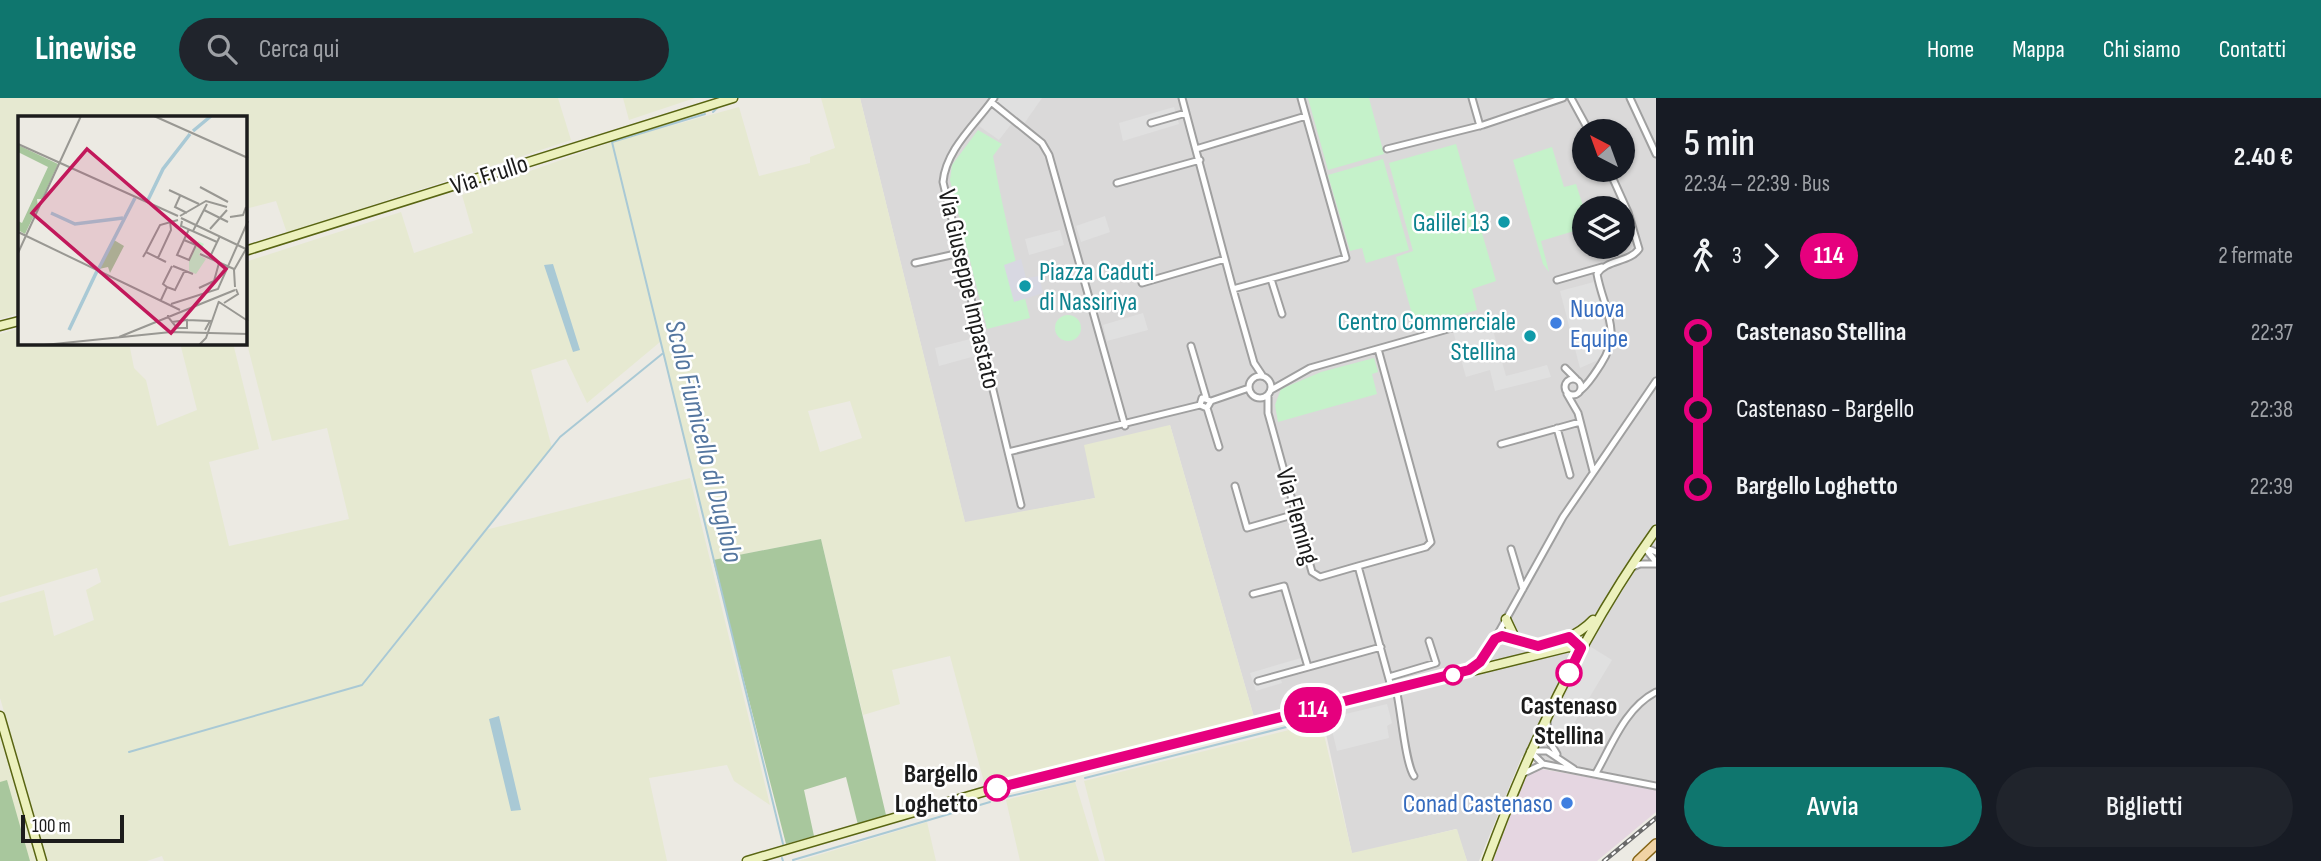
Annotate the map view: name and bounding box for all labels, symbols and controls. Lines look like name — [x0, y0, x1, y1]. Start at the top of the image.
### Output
search box — [179, 18, 669, 81]
text: Linewise — [35, 29, 137, 69]
icon: search — [203, 30, 241, 68]
text: Cerca qui — [259, 34, 339, 65]
text: Home — [1927, 35, 1974, 64]
text: Mappa — [2012, 35, 2065, 64]
text: Chi siamo — [2103, 35, 2181, 64]
text: Contatti — [2219, 35, 2286, 64]
inset map — [18, 116, 247, 345]
north arrow — [1572, 119, 1634, 182]
map controls — [1572, 119, 1635, 259]
text: 5 min — [1684, 121, 1755, 166]
text: 2.40 € — [2234, 142, 2293, 173]
street label: Via Frullo — [447, 148, 532, 202]
text: 22:34 – 22:39 · Bus — [1684, 170, 1830, 198]
street label: Via Giuseppe Impastato — [931, 187, 1007, 392]
button: layers — [1572, 196, 1635, 259]
place label: Galilei 13 — [1413, 208, 1490, 239]
marker: Galilei 13 — [1496, 214, 1512, 230]
icon: walk — [1684, 237, 1722, 275]
icon: forward — [1752, 237, 1790, 275]
text: 114 — [1814, 241, 1844, 270]
text: 3 — [1732, 242, 1742, 270]
text: 2 fermate — [2218, 242, 2293, 270]
place label: Piazza Caduti di Nassiriya — [1039, 257, 1154, 318]
marker: Piazza Caduti di Nassiriya — [1017, 278, 1033, 294]
place label: Nuova Equipe — [1570, 294, 1628, 355]
place label: Centro Commerciale Stellina — [1337, 307, 1516, 368]
marker: Nuova Equipe — [1548, 315, 1564, 331]
water label: Scolo Fiumicello di Dugliolo — [657, 317, 750, 567]
text: Castenaso Stellina — [1736, 317, 1906, 348]
text: 22:37 — [2251, 319, 2293, 347]
marker: Centro Commerciale Stellina — [1522, 328, 1538, 344]
text: Castenaso - Bargello — [1736, 394, 1914, 425]
text: 22:38 — [2250, 396, 2293, 424]
street label: Via Fleming — [1268, 465, 1325, 568]
text: Bargello Loghetto — [1736, 471, 1898, 502]
text: 22:39 — [2250, 473, 2293, 501]
marker: Castenaso Stellina — [1556, 660, 1582, 686]
unlabelled marker — [1443, 665, 1463, 685]
line badge: 114 — [1273, 687, 1353, 733]
place label: Castenaso Stellina — [1521, 691, 1617, 752]
text: 114 — [1298, 695, 1328, 724]
place label: Bargello Loghetto — [895, 759, 978, 820]
button: Avvia — [1684, 767, 1982, 847]
button: Biglietti — [1996, 767, 2293, 847]
marker: Bargello Loghetto — [984, 775, 1010, 801]
place label: Conad Castenaso — [1403, 789, 1553, 820]
marker: Conad Castenaso — [1559, 795, 1575, 811]
scale bar — [21, 812, 124, 844]
text: 100 m — [32, 815, 71, 838]

